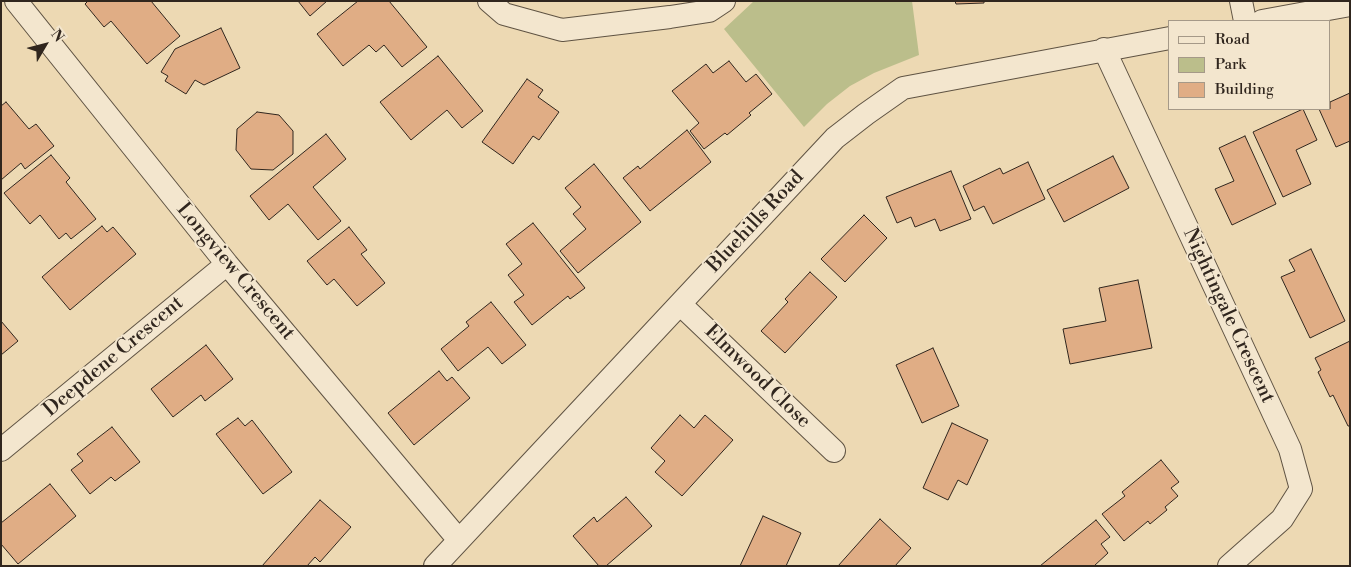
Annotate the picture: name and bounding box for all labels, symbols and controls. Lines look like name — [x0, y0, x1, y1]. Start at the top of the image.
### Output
north arrow — [20, 20, 70, 70]
legend — [1168, 20, 1331, 110]
text: N — [46, 26, 67, 46]
text: Road — [1215, 30, 1250, 49]
text: Park — [1215, 55, 1246, 74]
text: Building — [1215, 80, 1274, 99]
street label: Bluehills Road — [703, 166, 809, 278]
street label: Longview Crescent — [171, 199, 299, 345]
street label: Nightingale Crescent — [1177, 225, 1279, 407]
street label: Deepdene Crescent — [39, 292, 189, 422]
street label: Elmwood Close — [699, 320, 815, 434]

